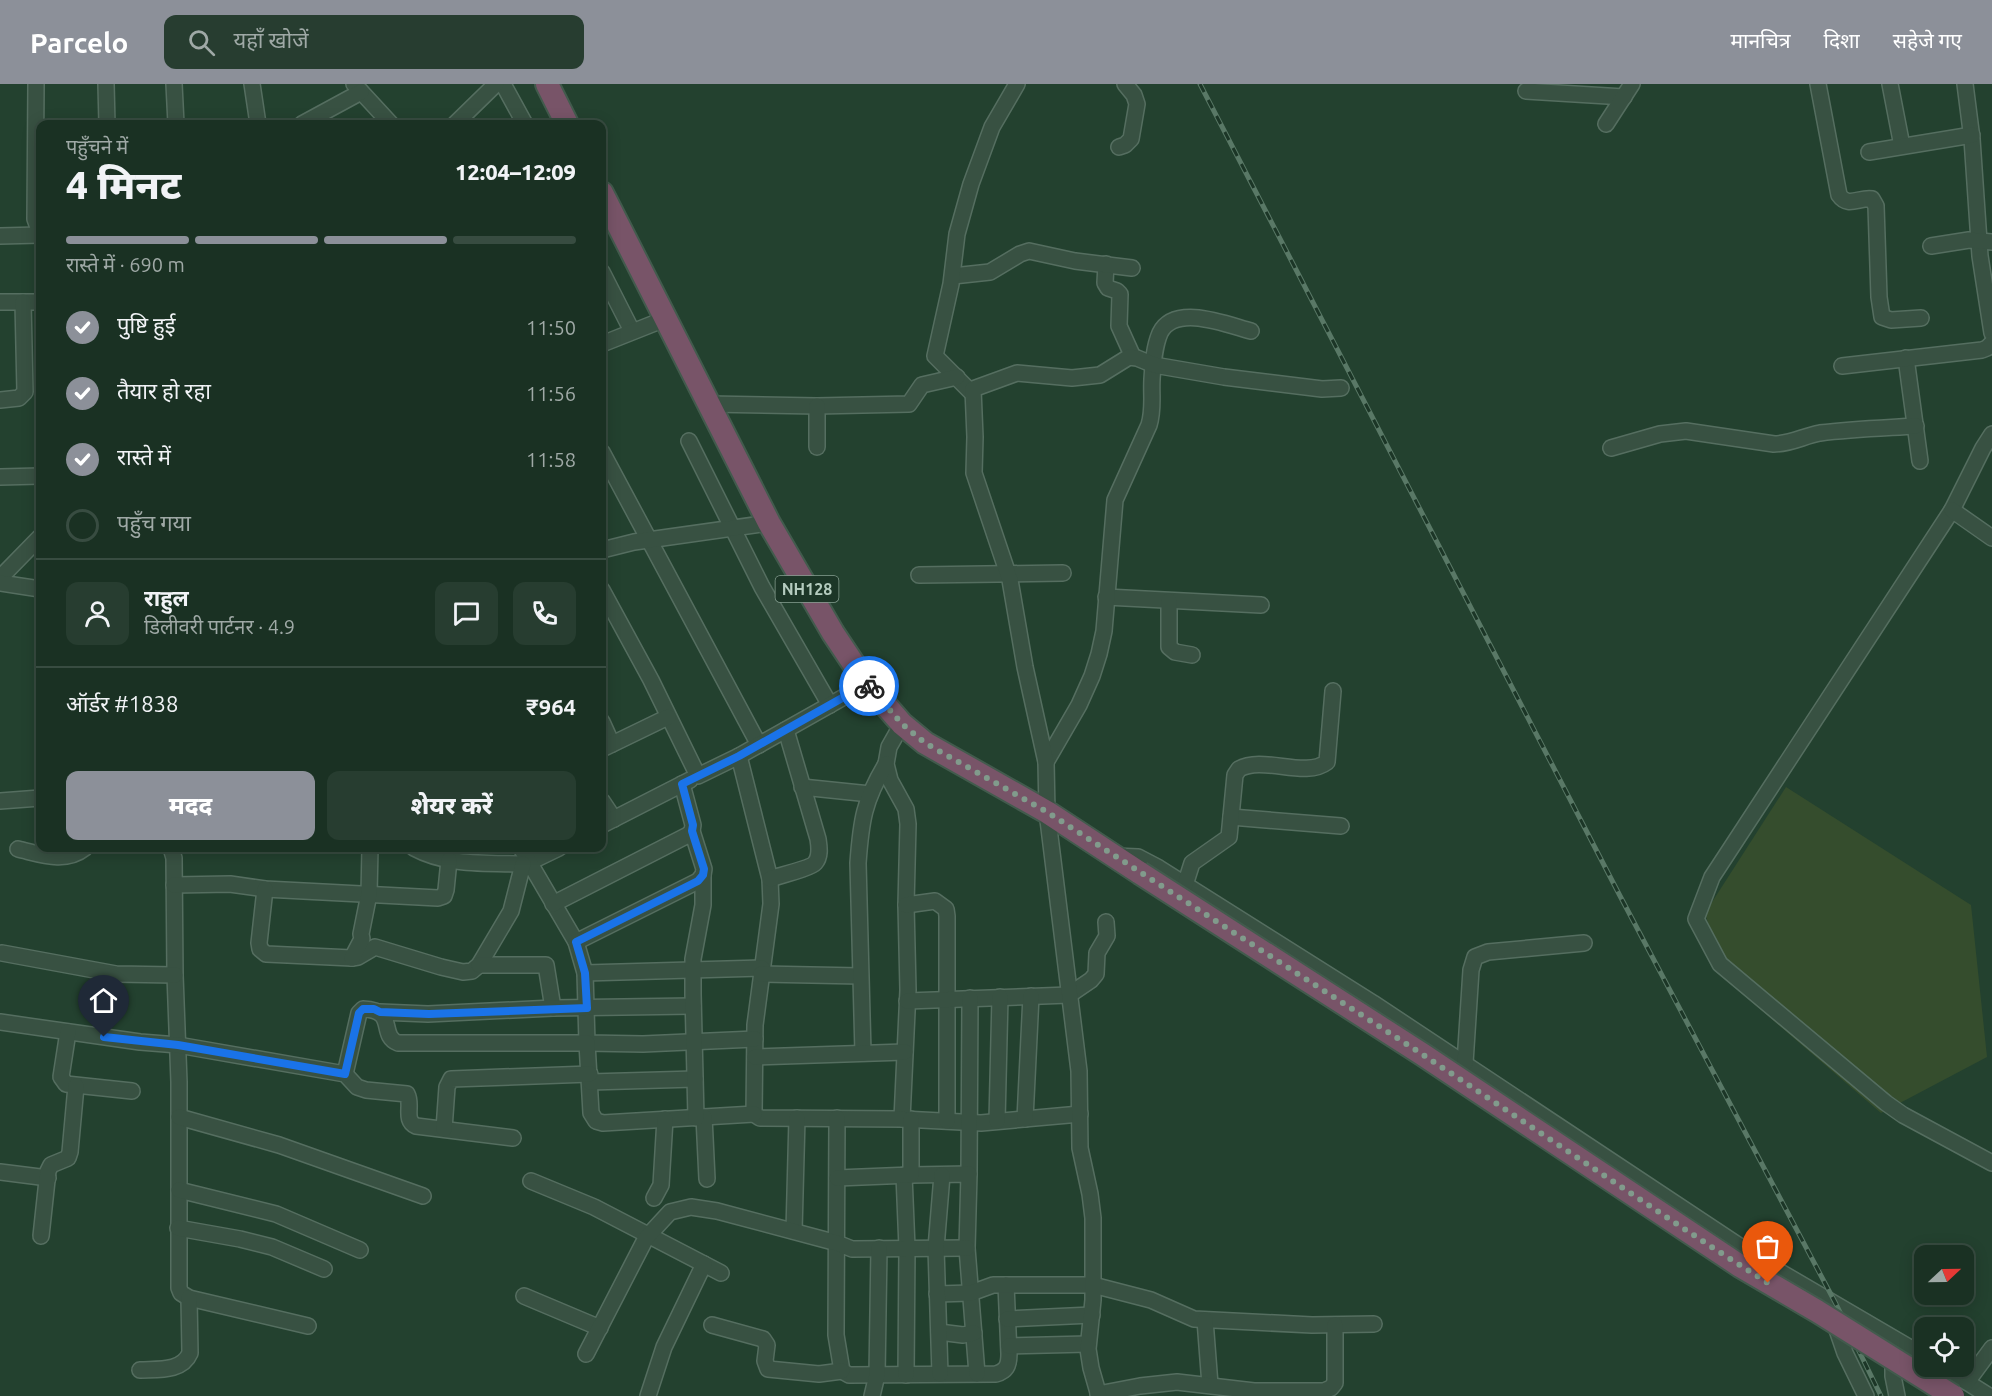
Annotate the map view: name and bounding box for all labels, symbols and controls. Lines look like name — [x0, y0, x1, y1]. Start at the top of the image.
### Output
search box — [164, 15, 584, 69]
icon: search — [185, 26, 218, 59]
text: Parcelo — [30, 27, 128, 58]
text: यहाँ खोजें — [233, 27, 309, 52]
text: मानचित्र — [1730, 28, 1791, 52]
text: दिशा — [1824, 28, 1860, 52]
text: सहेजे गए — [1893, 28, 1962, 52]
text: पहुँचने में — [66, 135, 128, 158]
text: 12:04–12:09 — [455, 159, 576, 184]
text: 4 मिनट — [66, 163, 181, 206]
text: रास्ते में · 690 m — [66, 253, 185, 276]
icon: check — [66, 311, 99, 344]
text: पुष्टि हुई — [117, 312, 176, 337]
text: 11:50 — [526, 316, 576, 339]
icon: check — [66, 377, 99, 410]
text: तैयार हो रहा — [117, 378, 211, 403]
text: 11:56 — [526, 382, 576, 405]
icon: check — [66, 443, 99, 476]
text: रास्ते में — [117, 444, 171, 469]
text: 11:58 — [526, 448, 576, 471]
text: पहुँच गया — [117, 510, 191, 535]
road number: NH128 — [776, 576, 838, 602]
button: person — [66, 582, 129, 645]
button: chat — [435, 582, 498, 645]
button: phone — [513, 582, 576, 645]
text: राहुल — [144, 585, 189, 610]
text: डिलीवरी पार्टनर · 4.9 — [144, 615, 295, 638]
courier — [839, 656, 899, 716]
icon: bike — [853, 670, 886, 703]
text: ऑर्डर #1838 — [66, 691, 178, 716]
text: ₹964 — [526, 694, 576, 719]
button: मदद — [66, 771, 315, 840]
button: शेयर करें — [327, 771, 576, 840]
pin — [78, 975, 129, 1037]
icon: home — [87, 984, 120, 1017]
pin — [1742, 1221, 1793, 1283]
icon: bag — [1751, 1230, 1784, 1263]
north arrow — [1914, 1245, 1974, 1305]
map controls — [1914, 1245, 1974, 1377]
button: locate — [1914, 1317, 1974, 1377]

